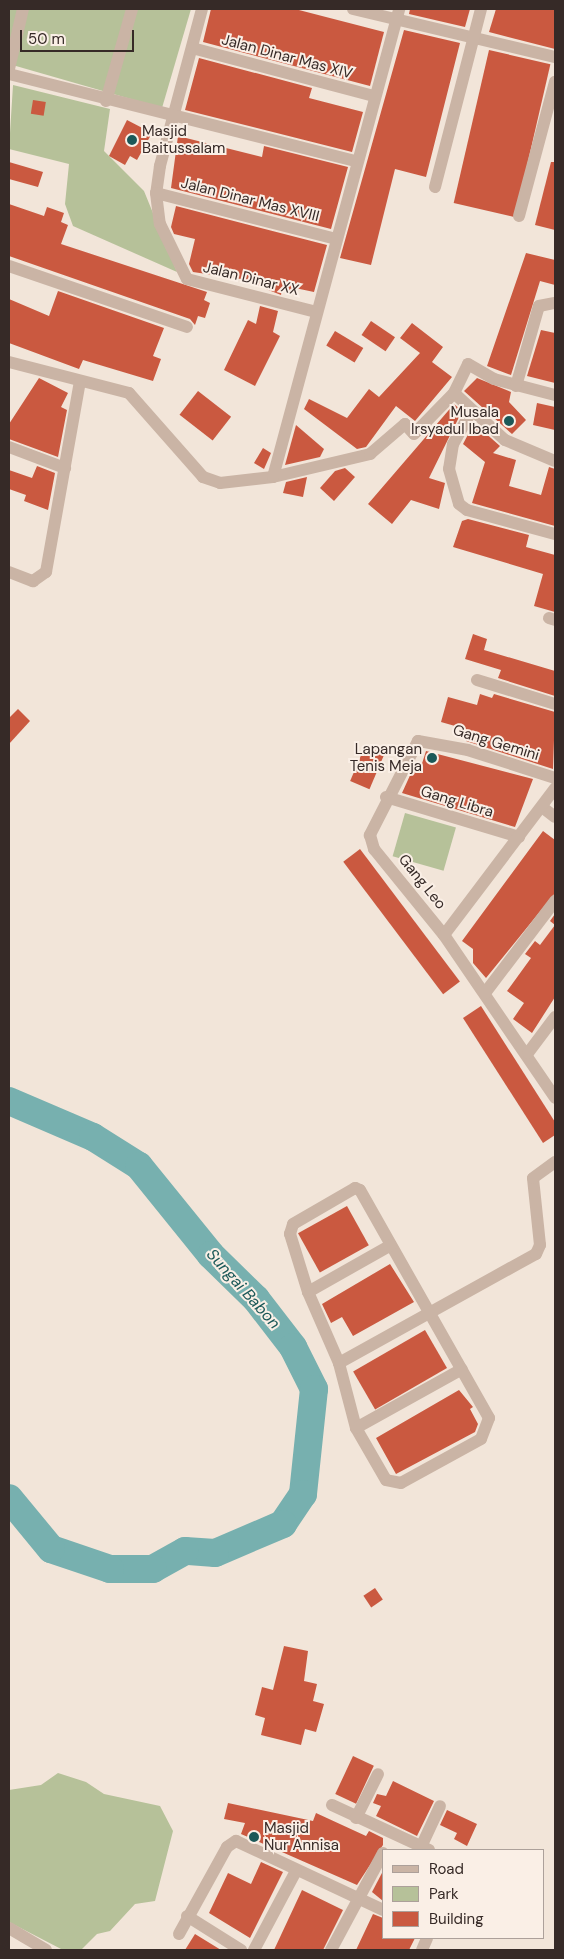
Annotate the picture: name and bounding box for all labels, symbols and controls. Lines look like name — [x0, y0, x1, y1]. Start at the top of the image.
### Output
scale bar — [22, 20, 136, 52]
text: 50 m — [28, 29, 65, 49]
street label: Jalan Dinar Mas XIV — [220, 31, 354, 83]
place label: Masjid Baitussalam — [142, 122, 225, 157]
marker: Masjid Baitussalam — [126, 134, 138, 146]
street label: Jalan Dinar Mas XVIII — [179, 174, 321, 226]
street label: Jalan Dinar XX — [201, 258, 301, 300]
place label: Musala Irsyadul Ibad — [411, 403, 499, 438]
marker: Musala Irsyadul Ibad — [503, 415, 515, 427]
street label: Gang Gemini — [451, 721, 541, 765]
place label: Lapangan Tenis Meja — [350, 740, 422, 775]
marker: Lapangan Tenis Meja — [426, 752, 438, 764]
street label: Gang Libra — [418, 782, 496, 822]
street label: Gang Leo — [394, 851, 450, 913]
water label: Sungai Babon — [202, 1245, 284, 1333]
place label: Masjid Nur Annisa — [264, 1819, 339, 1854]
marker: Masjid Nur Annisa — [248, 1831, 260, 1843]
legend — [382, 1849, 544, 1939]
text: Road — [429, 1859, 464, 1879]
text: Park — [429, 1884, 459, 1904]
text: Building — [429, 1909, 484, 1929]

